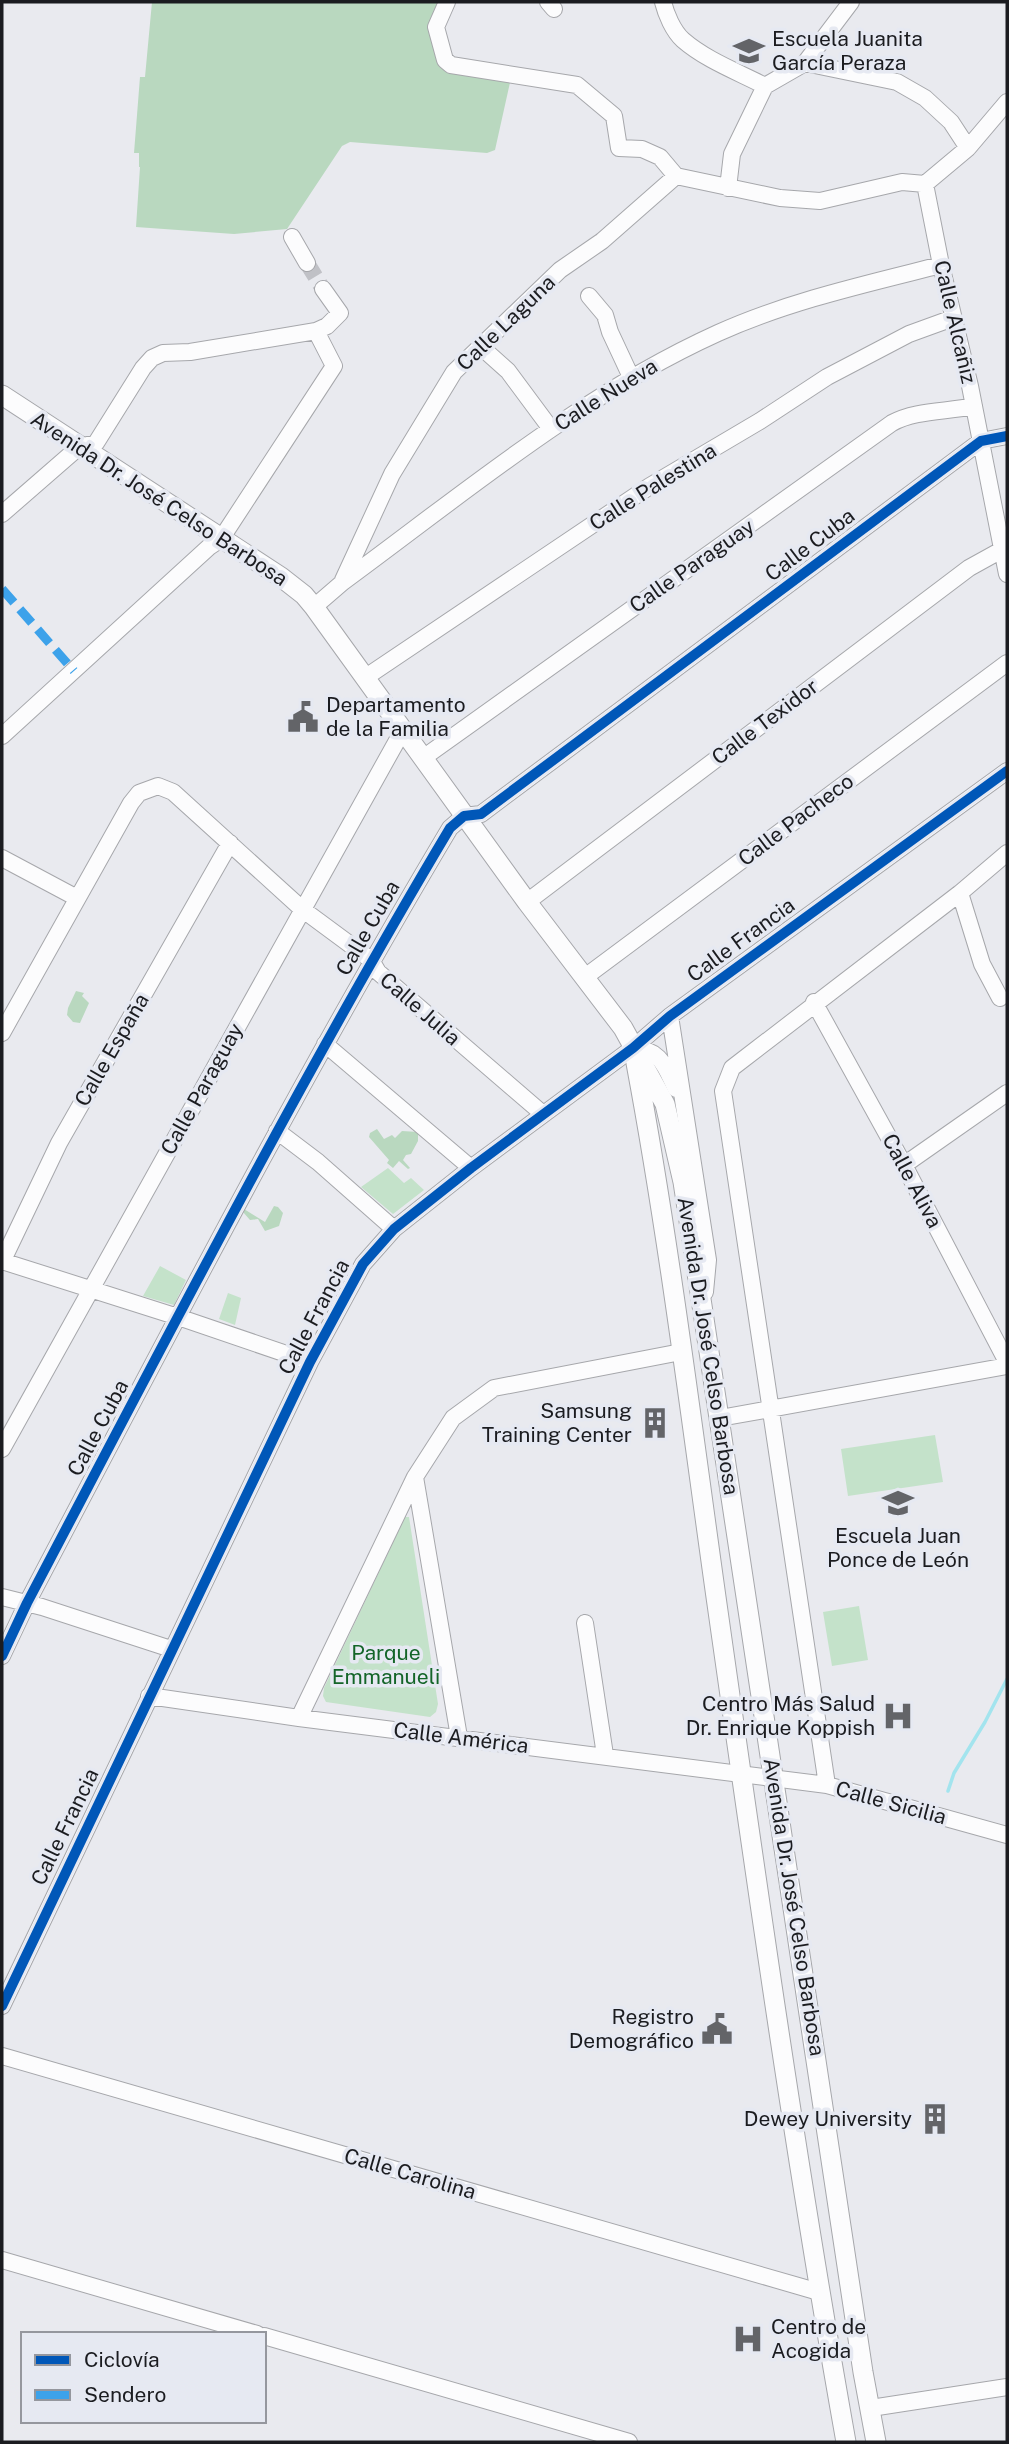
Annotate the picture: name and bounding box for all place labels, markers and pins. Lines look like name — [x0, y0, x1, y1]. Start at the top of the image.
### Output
place label: Escuela Juanita García Peraza — [772, 26, 923, 75]
school or university icon: Escuela Juanita García Peraza — [732, 34, 766, 68]
place label: Departamento de la Familia — [326, 692, 466, 741]
public building icon: Departamento de la Familia — [286, 700, 320, 734]
place label: Samsung Training Center — [482, 1398, 632, 1447]
building icon: Samsung Training Center — [638, 1406, 672, 1440]
school or university icon: Escuela Juan Ponce de León — [881, 1486, 915, 1520]
place label: Escuela Juan Ponce de León — [827, 1523, 969, 1572]
place label: Centro Más Salud Dr. Enrique Koppish — [686, 1691, 875, 1740]
hospital icon: Centro Más Salud Dr. Enrique Koppish — [881, 1699, 915, 1733]
place label: Registro Demográfico — [569, 2004, 694, 2053]
public building icon: Registro Demográfico — [700, 2012, 734, 2046]
building icon: Dewey University — [918, 2102, 952, 2136]
place label: Dewey University — [744, 2106, 912, 2131]
place label: Centro de Acogida — [771, 2314, 866, 2363]
hospital icon: Centro de Acogida — [731, 2322, 765, 2356]

